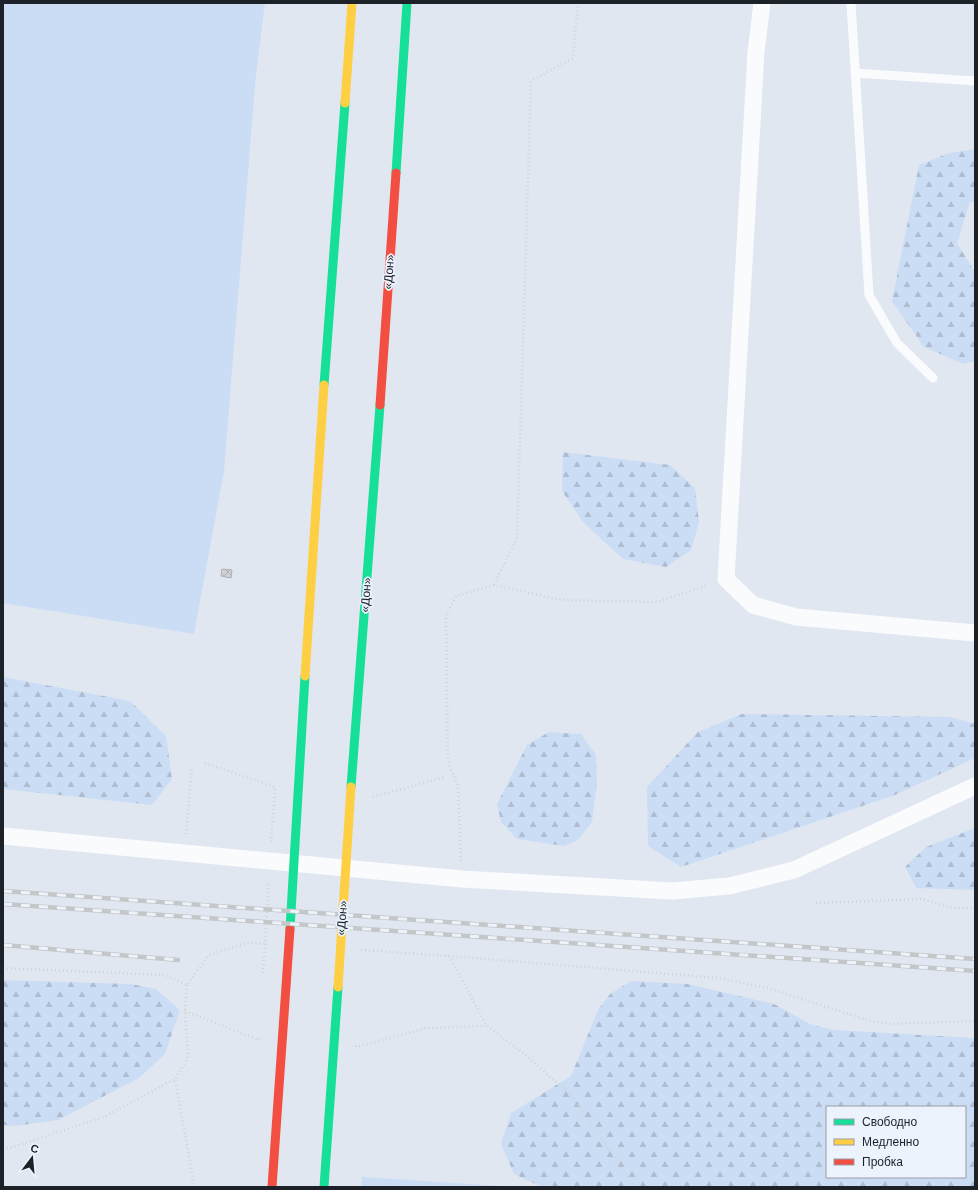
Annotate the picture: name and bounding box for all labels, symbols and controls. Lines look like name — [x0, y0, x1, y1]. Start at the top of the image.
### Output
street label: «Дон» — [381, 254, 397, 290]
street label: «Дон» — [358, 577, 374, 613]
street label: «Дон» — [334, 900, 350, 936]
legend — [826, 1106, 966, 1178]
text: Свободно — [862, 1115, 917, 1129]
text: Медленно — [862, 1135, 919, 1149]
north arrow — [12, 1138, 52, 1178]
text: С — [29, 1142, 40, 1155]
text: Пробка — [862, 1155, 903, 1169]

